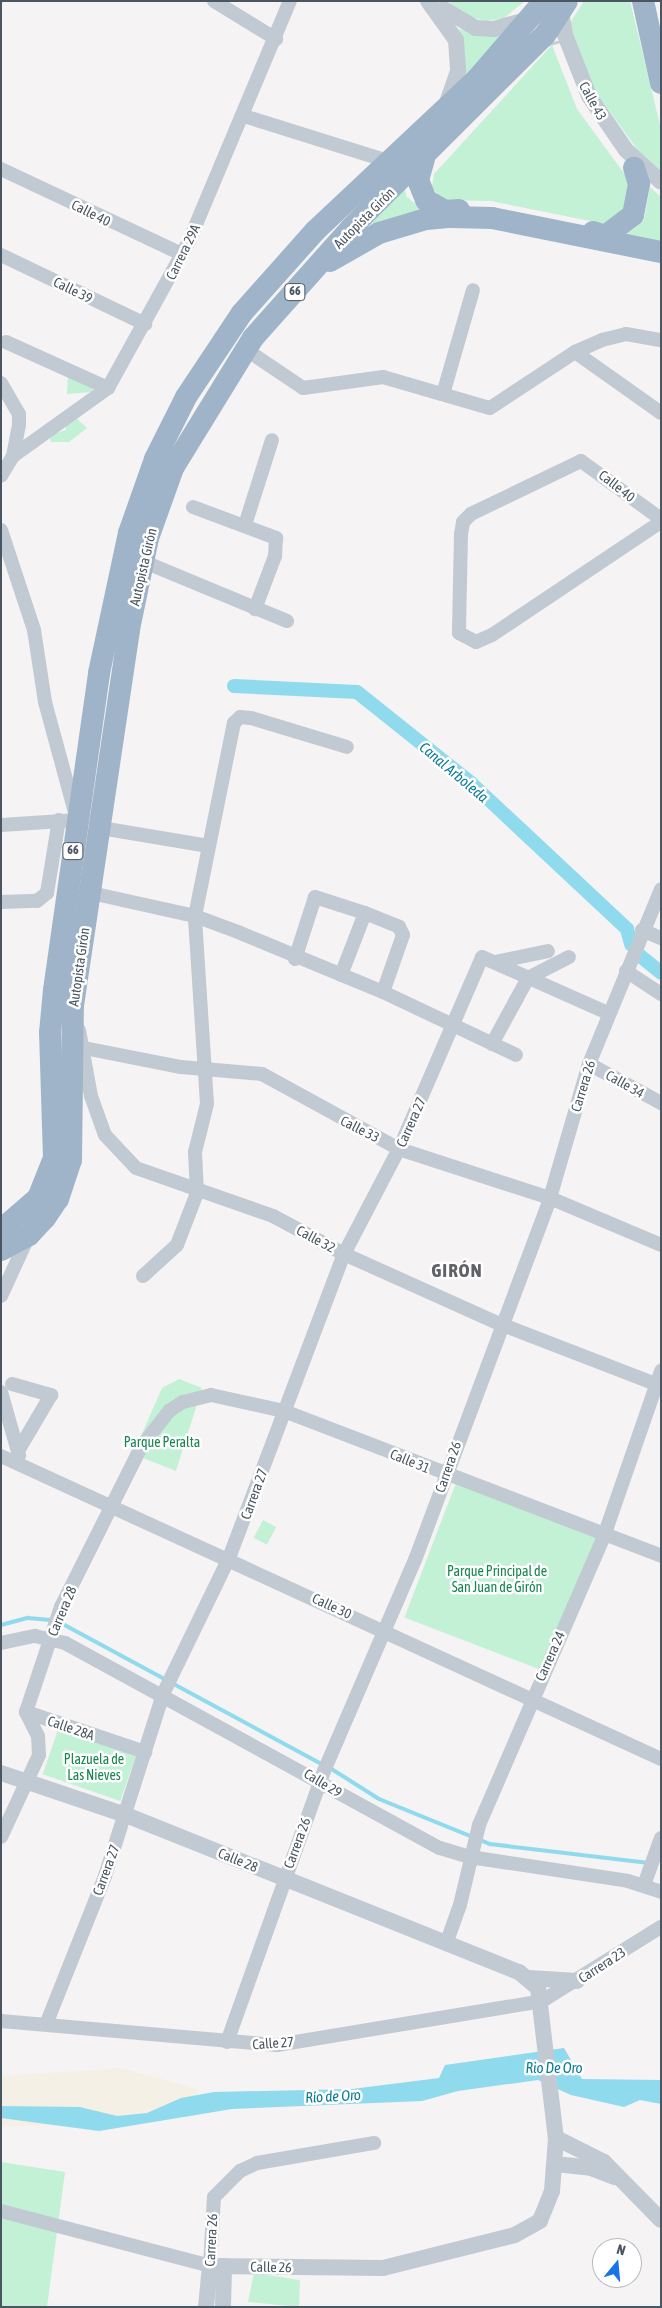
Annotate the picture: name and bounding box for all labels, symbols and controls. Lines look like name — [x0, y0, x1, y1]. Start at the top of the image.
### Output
street label: Calle 43 — [576, 79, 610, 123]
street label: Autopista Girón — [330, 184, 398, 252]
street label: Calle 40 — [69, 196, 113, 230]
street label: Carrera 29A — [162, 221, 204, 283]
street label: Calle 39 — [51, 273, 95, 307]
road number: 66 — [284, 282, 306, 302]
street label: Calle 40 — [595, 467, 639, 505]
street label: Autopista Girón — [126, 526, 160, 608]
water label: Canal Arboleda — [416, 738, 492, 806]
road number: 66 — [62, 841, 84, 860]
street label: Autopista Girón — [65, 926, 93, 1008]
street label: Carrera 26 — [567, 1058, 599, 1114]
street label: Calle 34 — [603, 1067, 647, 1101]
street label: Carrera 27 — [393, 1094, 429, 1150]
street label: Calle 33 — [338, 1112, 382, 1146]
street label: Calle 32 — [294, 1222, 338, 1256]
district label: GIRÓN — [431, 1260, 483, 1282]
park label: Parque Peralta — [124, 1434, 200, 1450]
street label: Carrera 26 — [431, 1439, 465, 1495]
street label: Calle 31 — [388, 1445, 432, 1477]
street label: Carrera 27 — [237, 1466, 271, 1522]
park label: Parque Principal de San Juan de Girón — [447, 1563, 547, 1595]
street label: Carrera 28 — [44, 1583, 80, 1639]
street label: Calle 30 — [310, 1590, 354, 1622]
street label: Carrera 24 — [532, 1628, 568, 1684]
street label: Calle 28A — [45, 1712, 97, 1744]
park label: Plazuela de Las Nieves — [64, 1751, 124, 1784]
street label: Calle 29 — [301, 1765, 345, 1801]
street label: Carrera 26 — [280, 1815, 314, 1871]
street label: Carrera 27 — [89, 1842, 123, 1898]
street label: Calle 28 — [216, 1844, 260, 1876]
street label: Carrera 23 — [575, 1944, 629, 1986]
street label: Calle 27 — [252, 2033, 294, 2053]
water label: Rio De Oro — [525, 2059, 583, 2077]
water label: Río de Oro — [305, 2086, 361, 2106]
street label: Carrera 26 — [201, 2213, 221, 2267]
north arrow — [592, 2238, 642, 2288]
text: N — [615, 2241, 627, 2258]
street label: Calle 26 — [250, 2258, 292, 2276]

